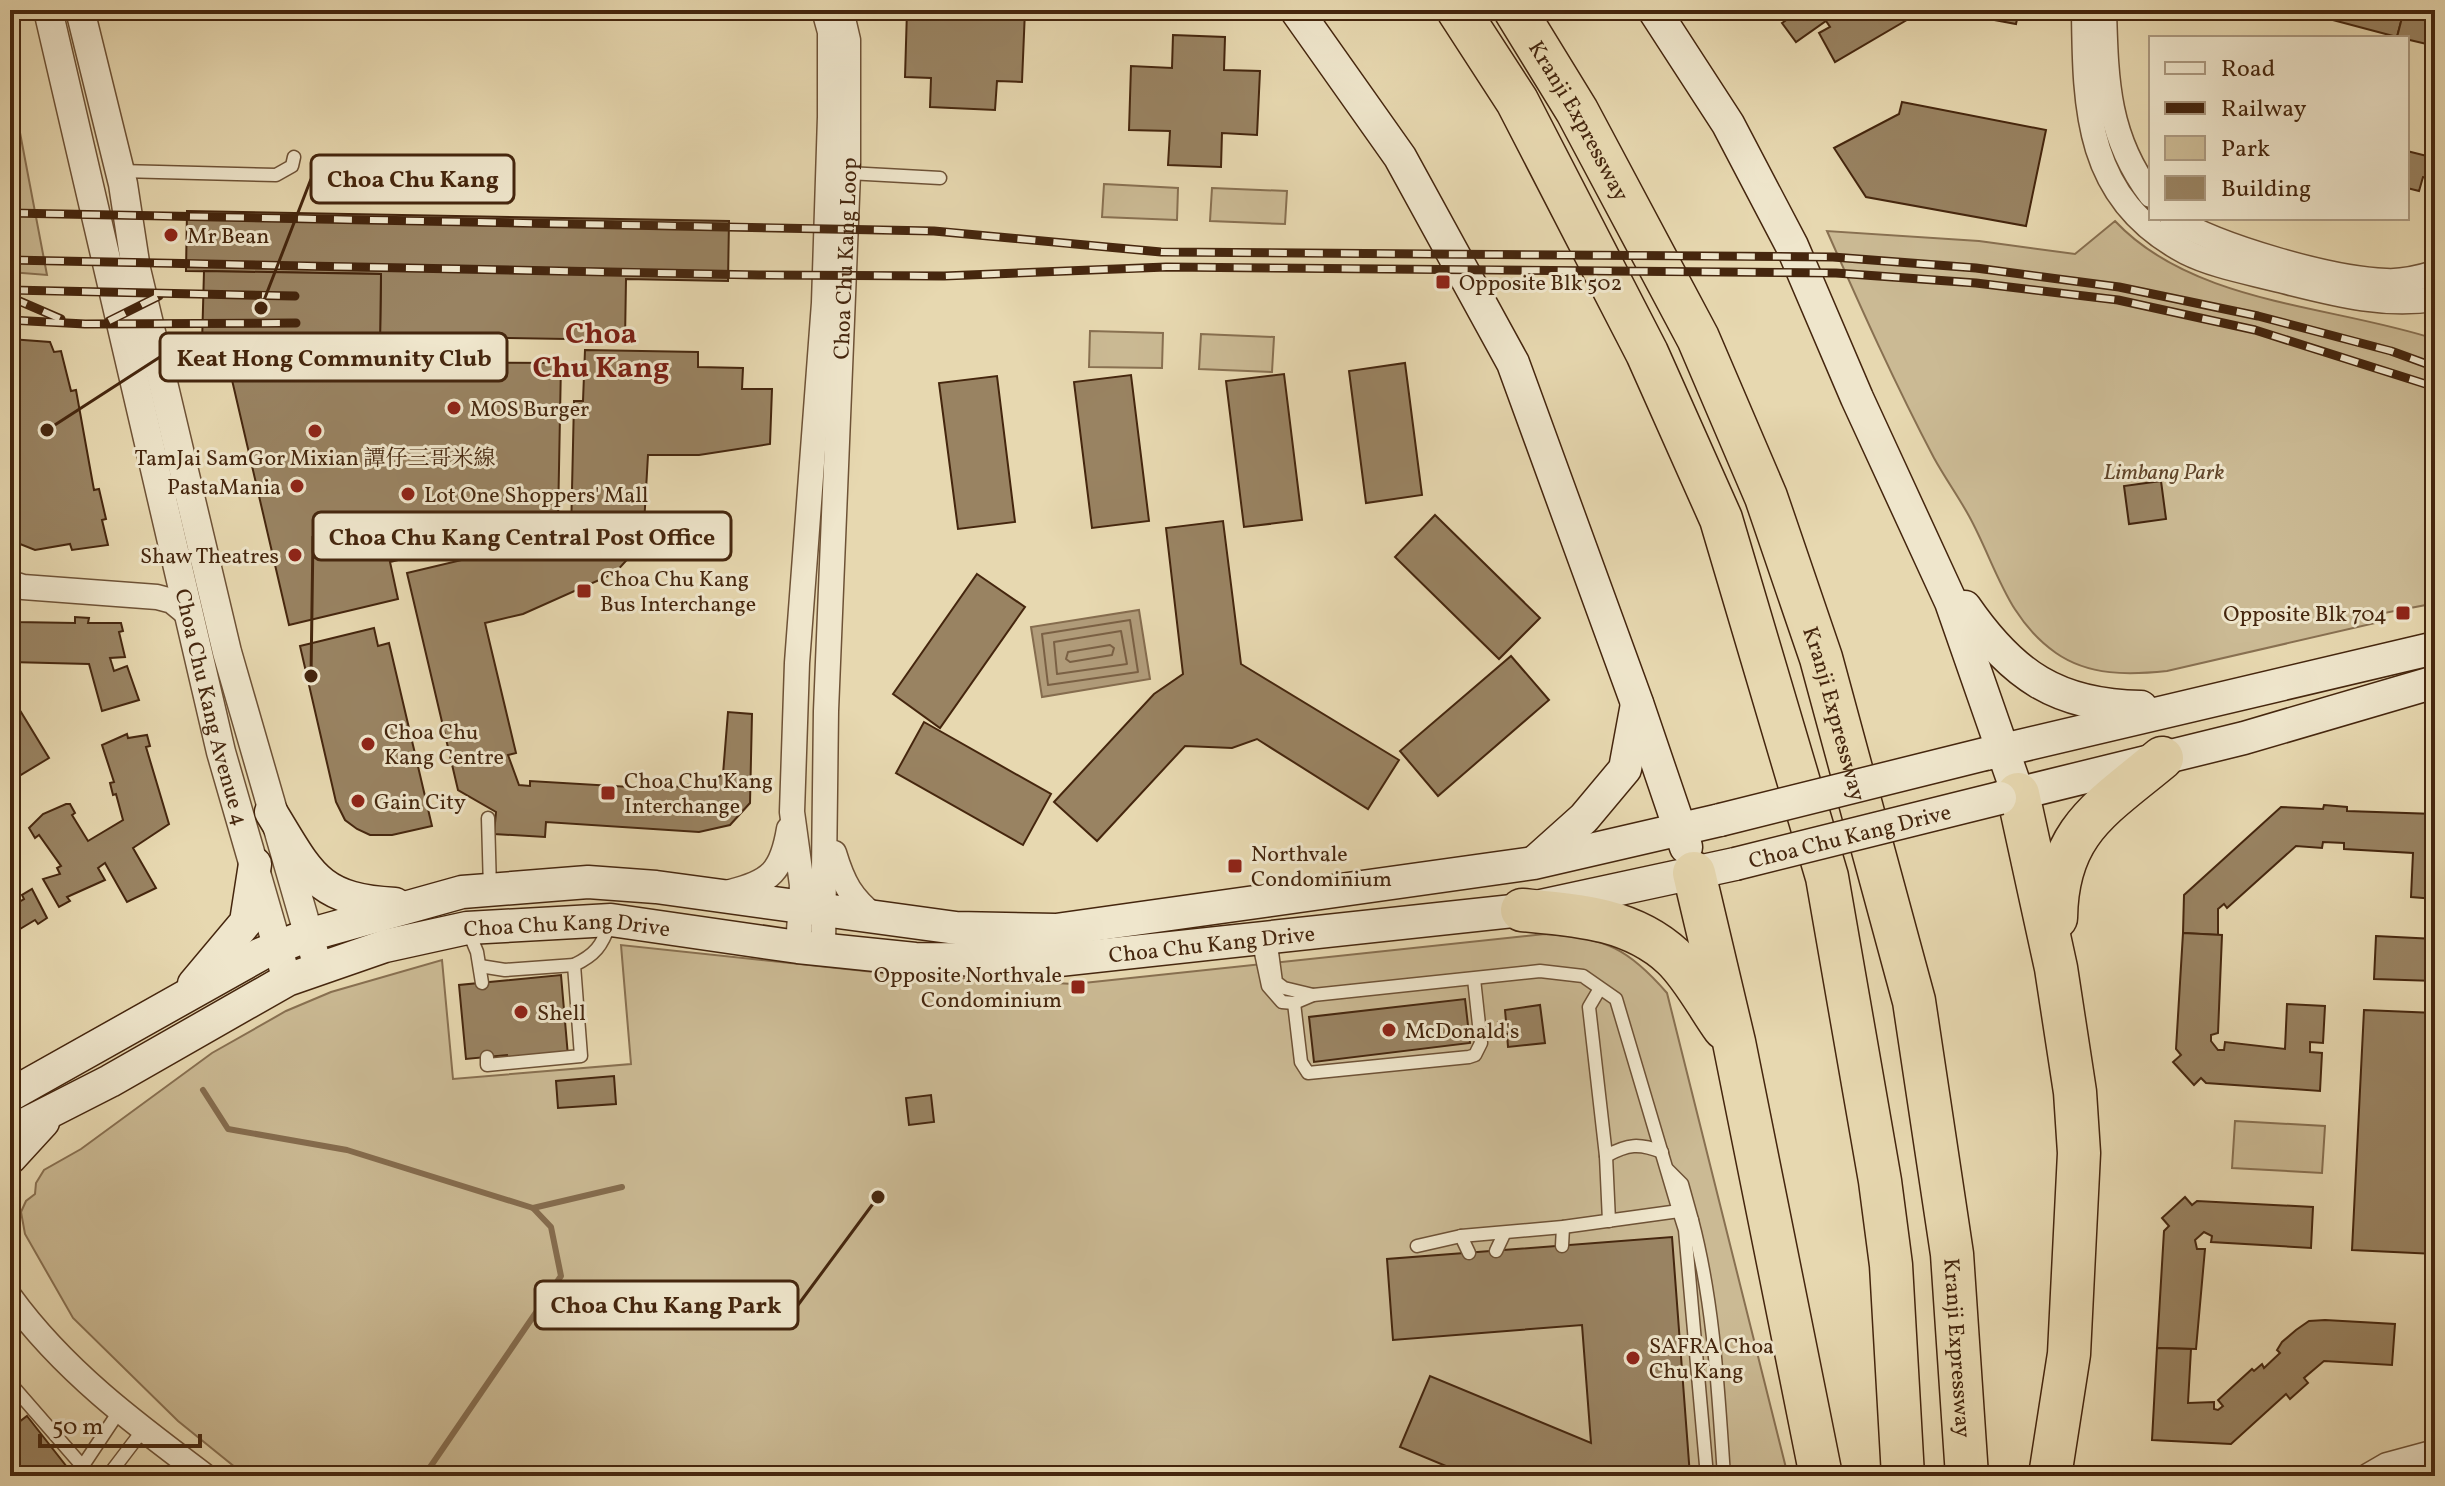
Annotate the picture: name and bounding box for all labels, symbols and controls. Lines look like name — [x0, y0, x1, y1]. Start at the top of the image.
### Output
street label: Kranji Expressway — [1520, 36, 1635, 207]
legend — [2149, 36, 2409, 220]
text: Road — [2221, 53, 2275, 87]
text: Railway — [2221, 93, 2307, 127]
text: Park — [2221, 133, 2270, 167]
callout: Choa Chu Kang — [311, 155, 514, 203]
street label: Choa Chu Kang Loop — [827, 157, 866, 360]
text: Choa Chu Kang — [327, 164, 499, 198]
text: Building — [2221, 173, 2311, 207]
place label: Mr Bean — [187, 222, 269, 253]
marker: Mr Bean — [162, 226, 180, 244]
place label: Opposite Blk 502 — [1459, 269, 1622, 300]
marker: Opposite Blk 502 — [1434, 273, 1452, 291]
district label: Choa Chu Kang — [532, 314, 670, 390]
callout: Keat Hong Community Club — [160, 333, 507, 381]
text: Keat Hong Community Club — [176, 343, 492, 377]
place label: MOS Burger — [470, 395, 589, 426]
marker: MOS Burger — [445, 399, 463, 417]
marker: TamJai SamGor Mixian 譚仔三哥米線 — [306, 422, 324, 440]
place label: TamJai SamGor Mixian 譚仔三哥米線 — [135, 444, 495, 475]
park label: Limbang Park — [2104, 458, 2224, 489]
place label: PastaMania — [167, 473, 281, 504]
marker: PastaMania — [288, 477, 306, 495]
place label: Lot One Shoppers' Mall — [424, 481, 648, 512]
marker: Lot One Shoppers' Mall — [399, 485, 417, 503]
callout: Choa Chu Kang Central Post Office — [313, 512, 731, 560]
text: Choa Chu Kang Central Post Office — [329, 522, 715, 556]
place label: Shaw Theatres — [140, 542, 279, 573]
marker: Shaw Theatres — [286, 546, 304, 564]
place label: Choa Chu Kang Bus Interchange — [600, 565, 756, 621]
marker: Choa Chu Kang Bus Interchange — [575, 582, 593, 600]
street label: Choa Chu Kang Avenue 4 — [165, 586, 255, 830]
place label: Opposite Blk 704 — [2223, 600, 2387, 631]
marker: Opposite Blk 704 — [2394, 604, 2412, 622]
street label: Kranji Expressway — [1793, 623, 1872, 805]
place label: Choa Chu Kang Centre — [384, 718, 504, 774]
marker: Choa Chu Kang Centre — [359, 735, 377, 753]
place label: Choa Chu Kang Interchange — [624, 767, 773, 823]
marker: Choa Chu Kang Interchange — [599, 784, 617, 802]
place label: Gain City — [374, 788, 466, 819]
marker: Gain City — [349, 792, 367, 810]
street label: Choa Chu Kang Drive — [1746, 798, 1954, 878]
place label: Northvale Condominium — [1251, 840, 1392, 896]
marker: Northvale Condominium — [1226, 857, 1244, 875]
street label: Choa Chu Kang Drive — [463, 907, 672, 946]
street label: Choa Chu Kang Drive — [1107, 919, 1317, 973]
place label: Opposite Northvale Condominium — [874, 961, 1062, 1017]
marker: Opposite Northvale Condominium — [1069, 978, 1087, 996]
place label: Shell — [537, 999, 586, 1030]
marker: Shell — [512, 1003, 530, 1021]
place label: McDonald's — [1405, 1017, 1520, 1048]
marker: McDonald's — [1380, 1021, 1398, 1039]
street label: Kranji Expressway — [1934, 1257, 1977, 1439]
callout: Choa Chu Kang Park — [535, 1281, 798, 1329]
text: Choa Chu Kang Park — [550, 1290, 782, 1324]
place label: SAFRA Choa Chu Kang — [1649, 1332, 1774, 1388]
marker: SAFRA Choa Chu Kang — [1624, 1349, 1642, 1367]
scale bar — [40, 1398, 200, 1448]
text: 50 m — [52, 1411, 104, 1445]

